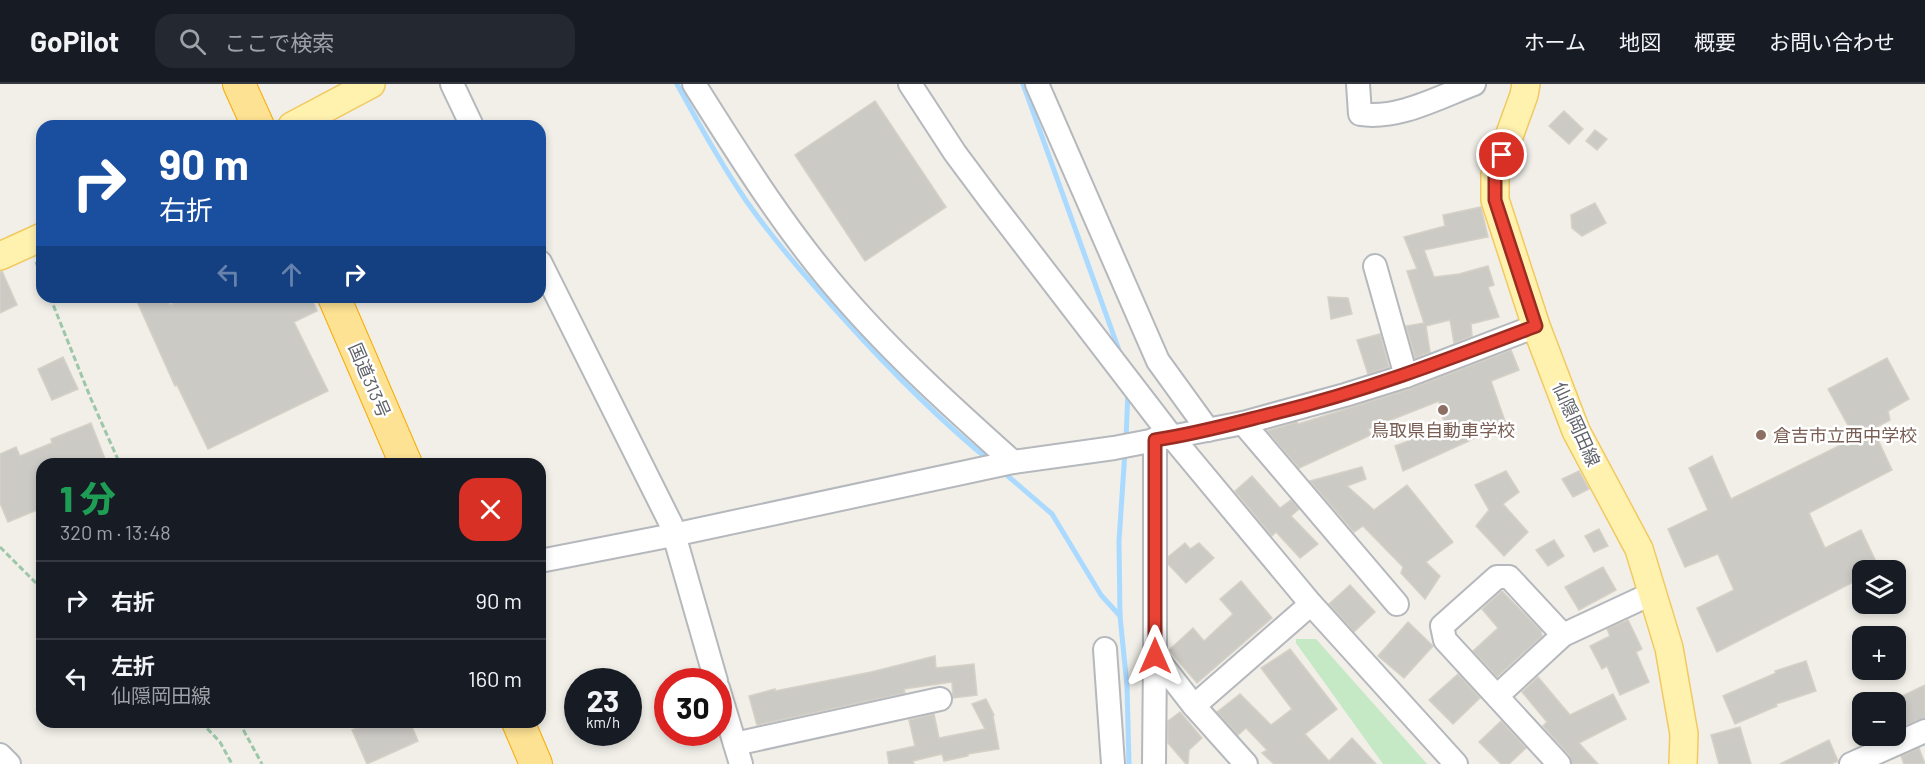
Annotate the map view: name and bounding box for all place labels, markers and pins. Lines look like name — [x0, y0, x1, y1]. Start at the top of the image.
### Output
pin — [1476, 129, 1527, 180]
marker: 鳥取県自動車学校 — [1436, 403, 1450, 417]
place label: 鳥取県自動車学校 — [1371, 419, 1515, 441]
place label: 倉吉市立西中学校 — [1773, 424, 1917, 446]
marker: 倉吉市立西中学校 — [1754, 428, 1768, 442]

